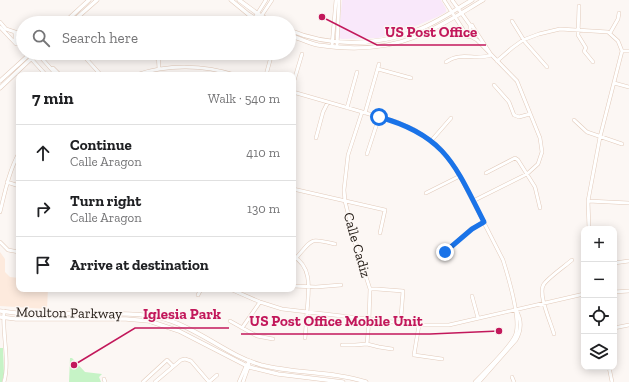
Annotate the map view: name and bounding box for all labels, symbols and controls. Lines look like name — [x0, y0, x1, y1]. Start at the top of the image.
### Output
search box — [16, 16, 296, 60]
callout: US Post Office — [377, 18, 486, 45]
text: US Post Office — [385, 23, 477, 41]
icon: search — [30, 27, 52, 49]
text: Search here — [62, 29, 138, 47]
text: 7 min — [32, 88, 74, 108]
text: Walk · 540 m — [208, 91, 280, 106]
route start — [370, 108, 388, 126]
text: Continue — [70, 136, 132, 154]
icon: ahead — [32, 142, 54, 164]
text: 410 m — [246, 145, 280, 160]
text: Calle Aragon — [70, 154, 142, 169]
text: Turn right — [70, 192, 141, 210]
icon: right — [32, 198, 54, 220]
text: 130 m — [247, 201, 280, 216]
text: Calle Aragon — [70, 210, 142, 225]
street label: Calle Cadiz — [340, 210, 375, 280]
map controls — [581, 226, 617, 370]
button: + — [581, 226, 617, 262]
route end — [436, 243, 454, 261]
icon: arrive — [32, 254, 54, 276]
text: Arrive at destination — [70, 256, 209, 274]
button: − — [581, 262, 617, 298]
button: locate — [581, 298, 617, 334]
callout: Iglesia Park — [135, 301, 229, 328]
street label: Moulton Parkway — [16, 304, 123, 322]
text: Iglesia Park — [143, 305, 222, 323]
callout: US Post Office Mobile Unit — [241, 307, 430, 334]
text: US Post Office Mobile Unit — [249, 312, 424, 330]
button: layers — [581, 334, 617, 370]

